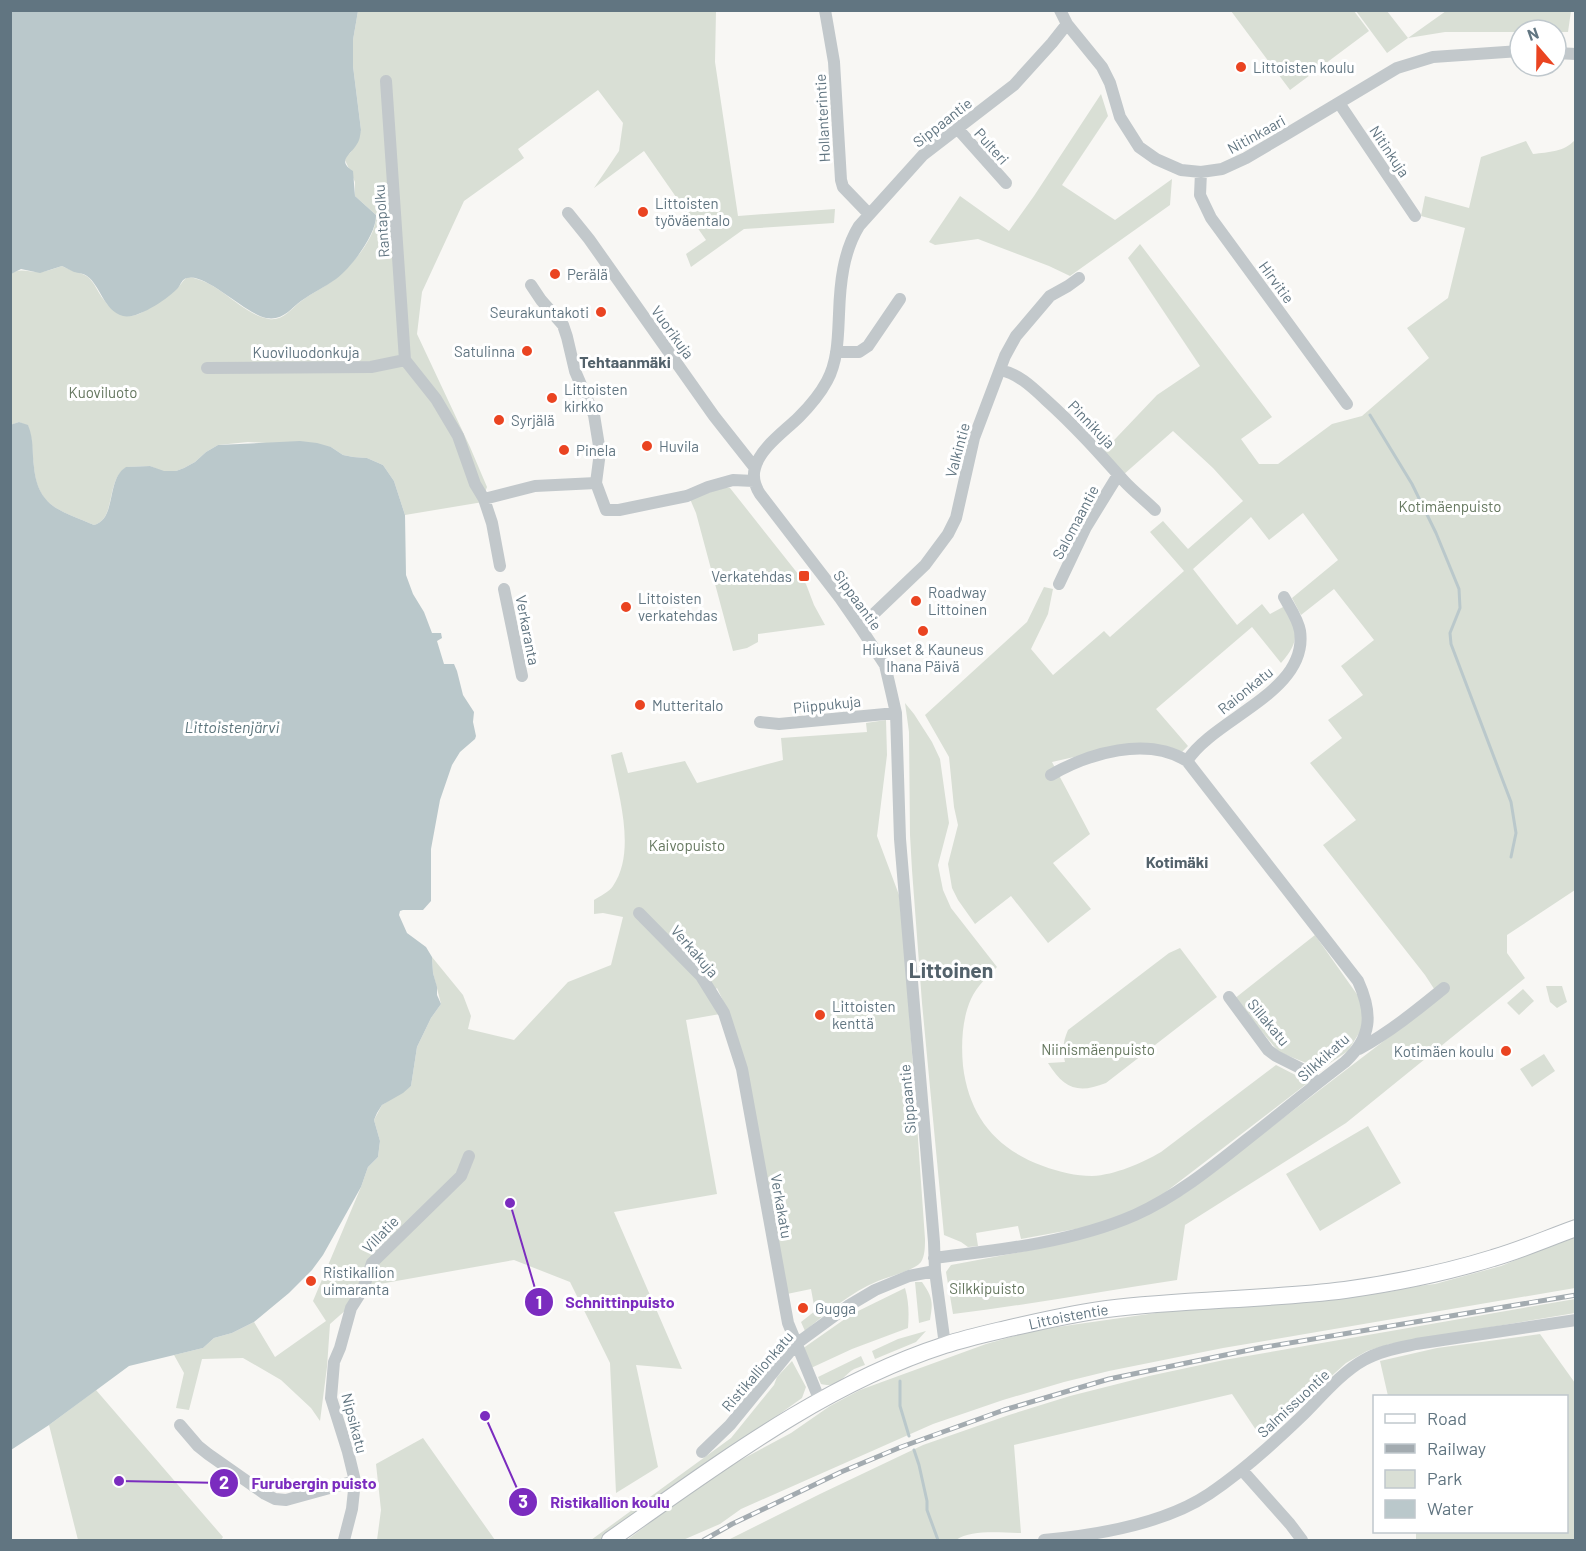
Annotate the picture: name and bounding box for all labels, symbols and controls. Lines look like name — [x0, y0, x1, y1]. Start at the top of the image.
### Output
north arrow — [1508, 18, 1568, 78]
text: N — [1524, 23, 1541, 44]
place label: Littoisten koulu — [1253, 58, 1355, 76]
marker: Littoisten koulu — [1234, 60, 1248, 74]
street label: Hollanterintie — [811, 73, 833, 163]
street label: Sippaantie — [909, 93, 975, 151]
street label: Nitinkaari — [1224, 111, 1288, 157]
street label: Nitinkuja — [1366, 122, 1414, 180]
street label: Pulteri — [971, 124, 1013, 168]
street label: Rantapolku — [369, 184, 393, 258]
place label: Littoisten työväentalo — [655, 194, 730, 229]
marker: Littoisten työväentalo — [636, 205, 650, 219]
street label: Hirvitie — [1256, 257, 1298, 307]
place label: Perälä — [567, 265, 608, 283]
marker: Perälä — [548, 267, 562, 281]
street label: Vuorikuja — [648, 302, 698, 362]
place label: Seurakuntakoti — [490, 303, 589, 321]
marker: Seurakuntakoti — [594, 305, 608, 319]
place label: Satulinna — [454, 342, 515, 360]
street label: Kuoviluodonkuja — [252, 343, 360, 361]
marker: Satulinna — [520, 344, 534, 358]
district label: Tehtaanmäki — [579, 352, 671, 371]
place label: Littoisten kirkko — [564, 380, 628, 415]
park label: Kuoviluoto — [68, 383, 138, 401]
marker: Littoisten kirkko — [545, 391, 559, 405]
street label: Pinnikuja — [1065, 396, 1119, 452]
place label: Syrjälä — [511, 411, 555, 429]
marker: Syrjälä — [492, 413, 506, 427]
street label: Valkintie — [941, 421, 973, 479]
place label: Huvila — [659, 437, 699, 455]
marker: Huvila — [640, 439, 654, 453]
place label: Pinela — [576, 441, 616, 459]
marker: Pinela — [557, 443, 571, 457]
street label: Salomaantie — [1048, 482, 1102, 562]
park label: Kotimäenpuisto — [1398, 497, 1502, 515]
street label: Sippaantie — [830, 566, 886, 634]
place label: Verkatehdas — [711, 567, 792, 585]
marker: Verkatehdas — [797, 569, 811, 583]
place label: Roadway Littoinen — [928, 583, 987, 618]
place label: Littoisten verkatehdas — [638, 589, 718, 624]
street label: Verkaranta — [512, 593, 544, 667]
marker: Roadway Littoinen — [909, 594, 923, 608]
marker: Littoisten verkatehdas — [619, 600, 633, 614]
marker: Hiukset & Kauneus Ihana Päivä — [916, 624, 930, 638]
place label: Hiukset & Kauneus Ihana Päivä — [862, 640, 984, 675]
street label: Raionkatu — [1214, 662, 1276, 718]
street label: Piippukuja — [792, 691, 862, 717]
place label: Mutteritalo — [652, 696, 724, 714]
marker: Mutteritalo — [633, 698, 647, 712]
water label: Littoistenjärvi — [185, 717, 279, 736]
park label: Kaivopuisto — [649, 836, 725, 854]
district label: Kotimäki — [1146, 852, 1208, 871]
street label: Verkakuja — [667, 921, 723, 981]
district label: Littoinen — [909, 957, 993, 982]
street label: Sillakatu — [1244, 995, 1294, 1049]
place label: Littoisten kenttä — [832, 997, 896, 1032]
marker: Littoisten kenttä — [813, 1008, 827, 1022]
street label: Silkkikatu — [1293, 1029, 1353, 1085]
park label: Niinismäenpuisto — [1041, 1040, 1155, 1058]
place label: Kotimäen koulu — [1394, 1042, 1494, 1060]
marker: Kotimäen koulu — [1499, 1044, 1513, 1058]
street label: Sippaantie — [895, 1063, 919, 1135]
street label: Verkakatu — [767, 1172, 797, 1240]
street label: Villatie — [358, 1212, 402, 1256]
place label: Ristikallion uimaranta — [323, 1263, 395, 1298]
marker: Ristikallion uimaranta — [304, 1274, 318, 1288]
park label: Silkkipuisto — [949, 1279, 1025, 1297]
callout: Schnittinpuisto — [524, 1285, 687, 1319]
text: 1 — [536, 1291, 542, 1313]
text: Schnittinpuisto — [565, 1292, 675, 1311]
place label: Gugga — [815, 1299, 856, 1317]
street label: Littoistentie — [1027, 1300, 1109, 1333]
marker: Gugga — [796, 1301, 810, 1315]
street label: Ristikallionkatu — [717, 1327, 797, 1415]
street label: Salmissuontie — [1253, 1365, 1333, 1441]
street label: Nipsikatu — [338, 1391, 372, 1455]
legend — [1373, 1395, 1568, 1533]
text: Road — [1427, 1407, 1467, 1429]
text: Railway — [1427, 1437, 1486, 1459]
callout: Furubergin puisto — [209, 1466, 388, 1500]
text: Park — [1427, 1467, 1462, 1489]
text: 2 — [219, 1471, 229, 1493]
text: Furubergin puisto — [251, 1473, 377, 1492]
callout: Ristikallion koulu — [508, 1485, 682, 1519]
text: 3 — [518, 1490, 528, 1512]
text: Ristikallion koulu — [550, 1492, 670, 1511]
text: Water — [1427, 1497, 1474, 1519]

